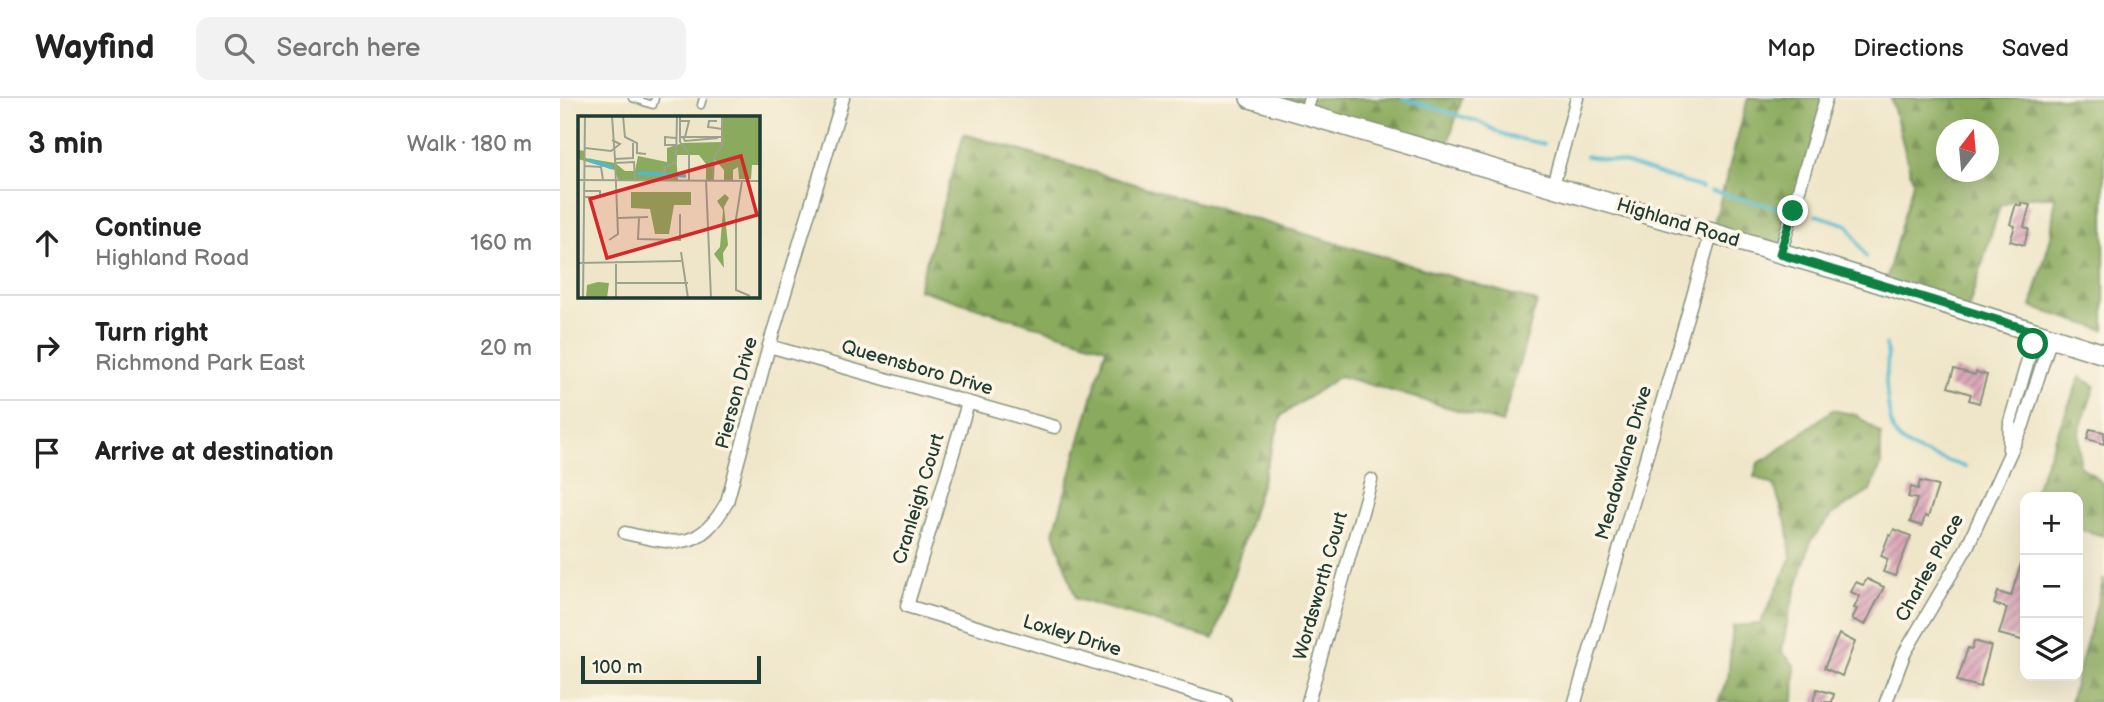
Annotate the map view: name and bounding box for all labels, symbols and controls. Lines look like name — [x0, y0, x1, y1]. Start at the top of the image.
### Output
search box — [196, 17, 686, 80]
text: Wayfind — [35, 28, 154, 68]
icon: search — [220, 29, 258, 67]
text: Search here — [276, 33, 421, 64]
text: Map — [1767, 34, 1815, 63]
text: Directions — [1853, 34, 1964, 63]
text: Saved — [2002, 34, 2069, 63]
inset map — [578, 116, 760, 298]
north arrow — [1936, 119, 1999, 182]
text: 3 min — [28, 126, 103, 162]
text: Walk · 180 m — [407, 130, 532, 158]
street label: Highland Road — [1614, 193, 1742, 253]
route end — [1777, 195, 1808, 226]
text: Continue — [95, 213, 202, 244]
icon: ahead — [28, 224, 66, 262]
text: 160 m — [470, 229, 532, 257]
text: Highland Road — [95, 244, 249, 272]
text: Turn right — [95, 318, 208, 349]
route start — [2017, 328, 2048, 359]
icon: right — [28, 329, 66, 367]
text: 20 m — [480, 334, 532, 362]
street label: Pierson Drive — [711, 334, 763, 452]
street label: Queensboro Drive — [839, 335, 995, 401]
text: Richmond Park East — [95, 349, 305, 377]
street label: Meadowlane Drive — [1591, 383, 1657, 543]
street label: Cranleigh Court — [888, 431, 950, 567]
icon: arrive — [28, 434, 66, 472]
text: Arrive at destination — [95, 437, 334, 468]
map controls — [2020, 492, 2083, 681]
button: + — [2020, 492, 2083, 555]
street label: Wordsworth Court — [1289, 509, 1353, 663]
street label: Charles Place — [1891, 510, 1969, 626]
button: − — [2020, 555, 2083, 618]
street label: Loxley Drive — [1020, 610, 1124, 662]
button: layers — [2020, 618, 2083, 681]
scale bar — [581, 653, 761, 685]
text: 100 m — [592, 656, 643, 679]

